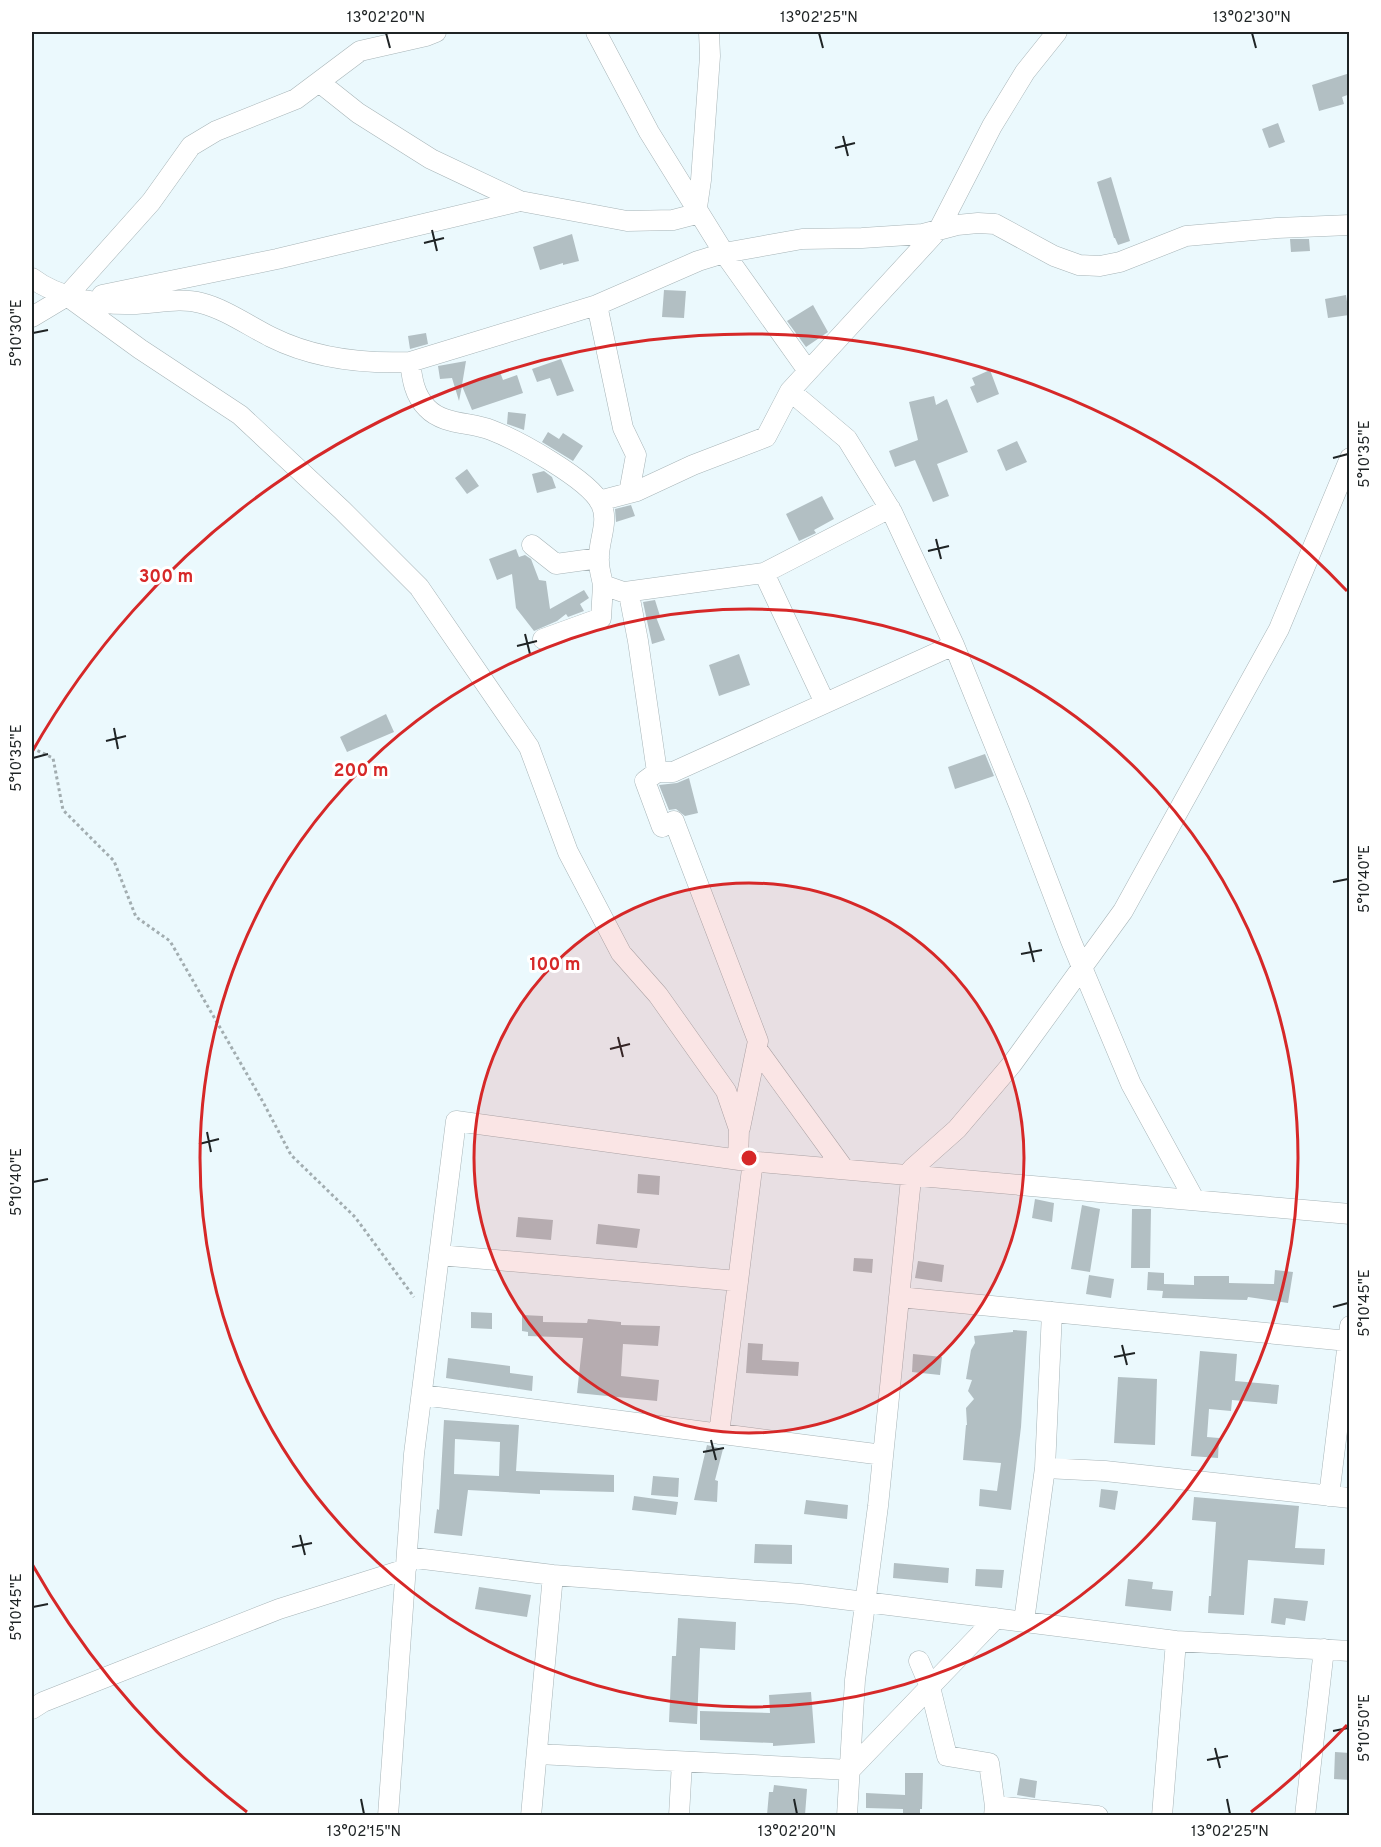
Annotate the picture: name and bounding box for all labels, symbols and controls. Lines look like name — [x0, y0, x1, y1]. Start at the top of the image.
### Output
text: 13°02'20"N — [347, 9, 425, 28]
text: 13°02'25"N — [780, 9, 858, 28]
text: 13°02'30"N — [1213, 9, 1291, 28]
text: 5°10'30"E — [8, 299, 27, 367]
text: 5°10'35"E — [1356, 420, 1375, 488]
text: 300 m — [139, 566, 193, 589]
text: 5°10'35"E — [8, 724, 27, 792]
text: 200 m — [333, 760, 389, 783]
text: 5°10'40"E — [1356, 845, 1375, 913]
text: 100 m — [529, 954, 581, 977]
text: 5°10'40"E — [8, 1148, 27, 1216]
centre of rings — [739, 1148, 759, 1168]
text: 5°10'45"E — [1356, 1269, 1375, 1337]
text: 5°10'45"E — [8, 1573, 27, 1641]
text: 5°10'50"E — [1356, 1694, 1375, 1762]
text: 13°02'15"N — [327, 1823, 401, 1842]
text: 13°02'20"N — [758, 1823, 836, 1842]
text: 13°02'25"N — [1191, 1823, 1269, 1842]

